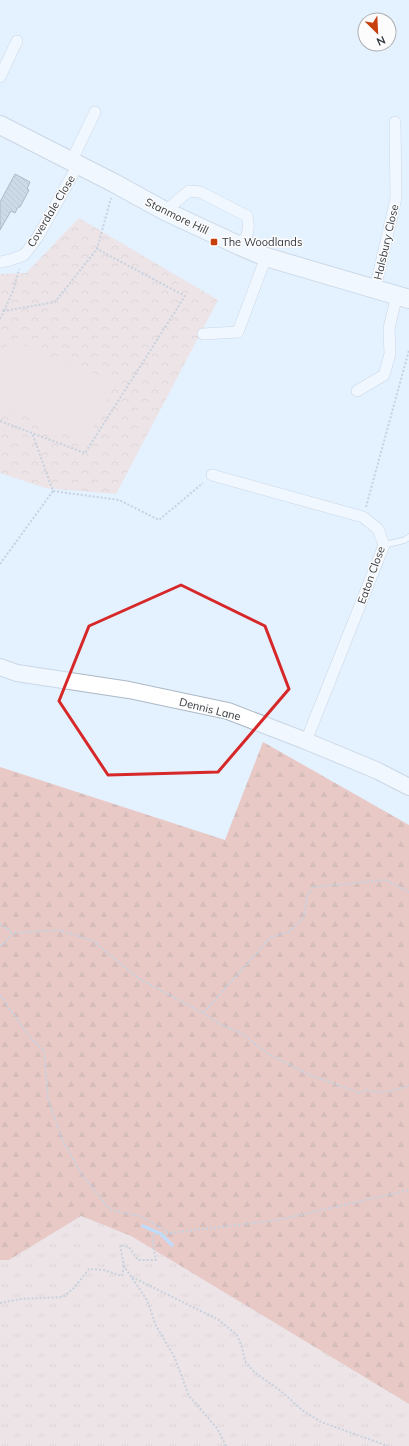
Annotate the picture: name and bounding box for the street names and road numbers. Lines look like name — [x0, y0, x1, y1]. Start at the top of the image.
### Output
street label: Coverdale Close — [24, 172, 78, 250]
street label: Stanmore Hill — [143, 195, 211, 237]
street label: Halsbury Close — [371, 203, 401, 281]
street label: Eaton Close — [354, 544, 388, 606]
street label: Dennis Lane — [178, 695, 242, 723]

